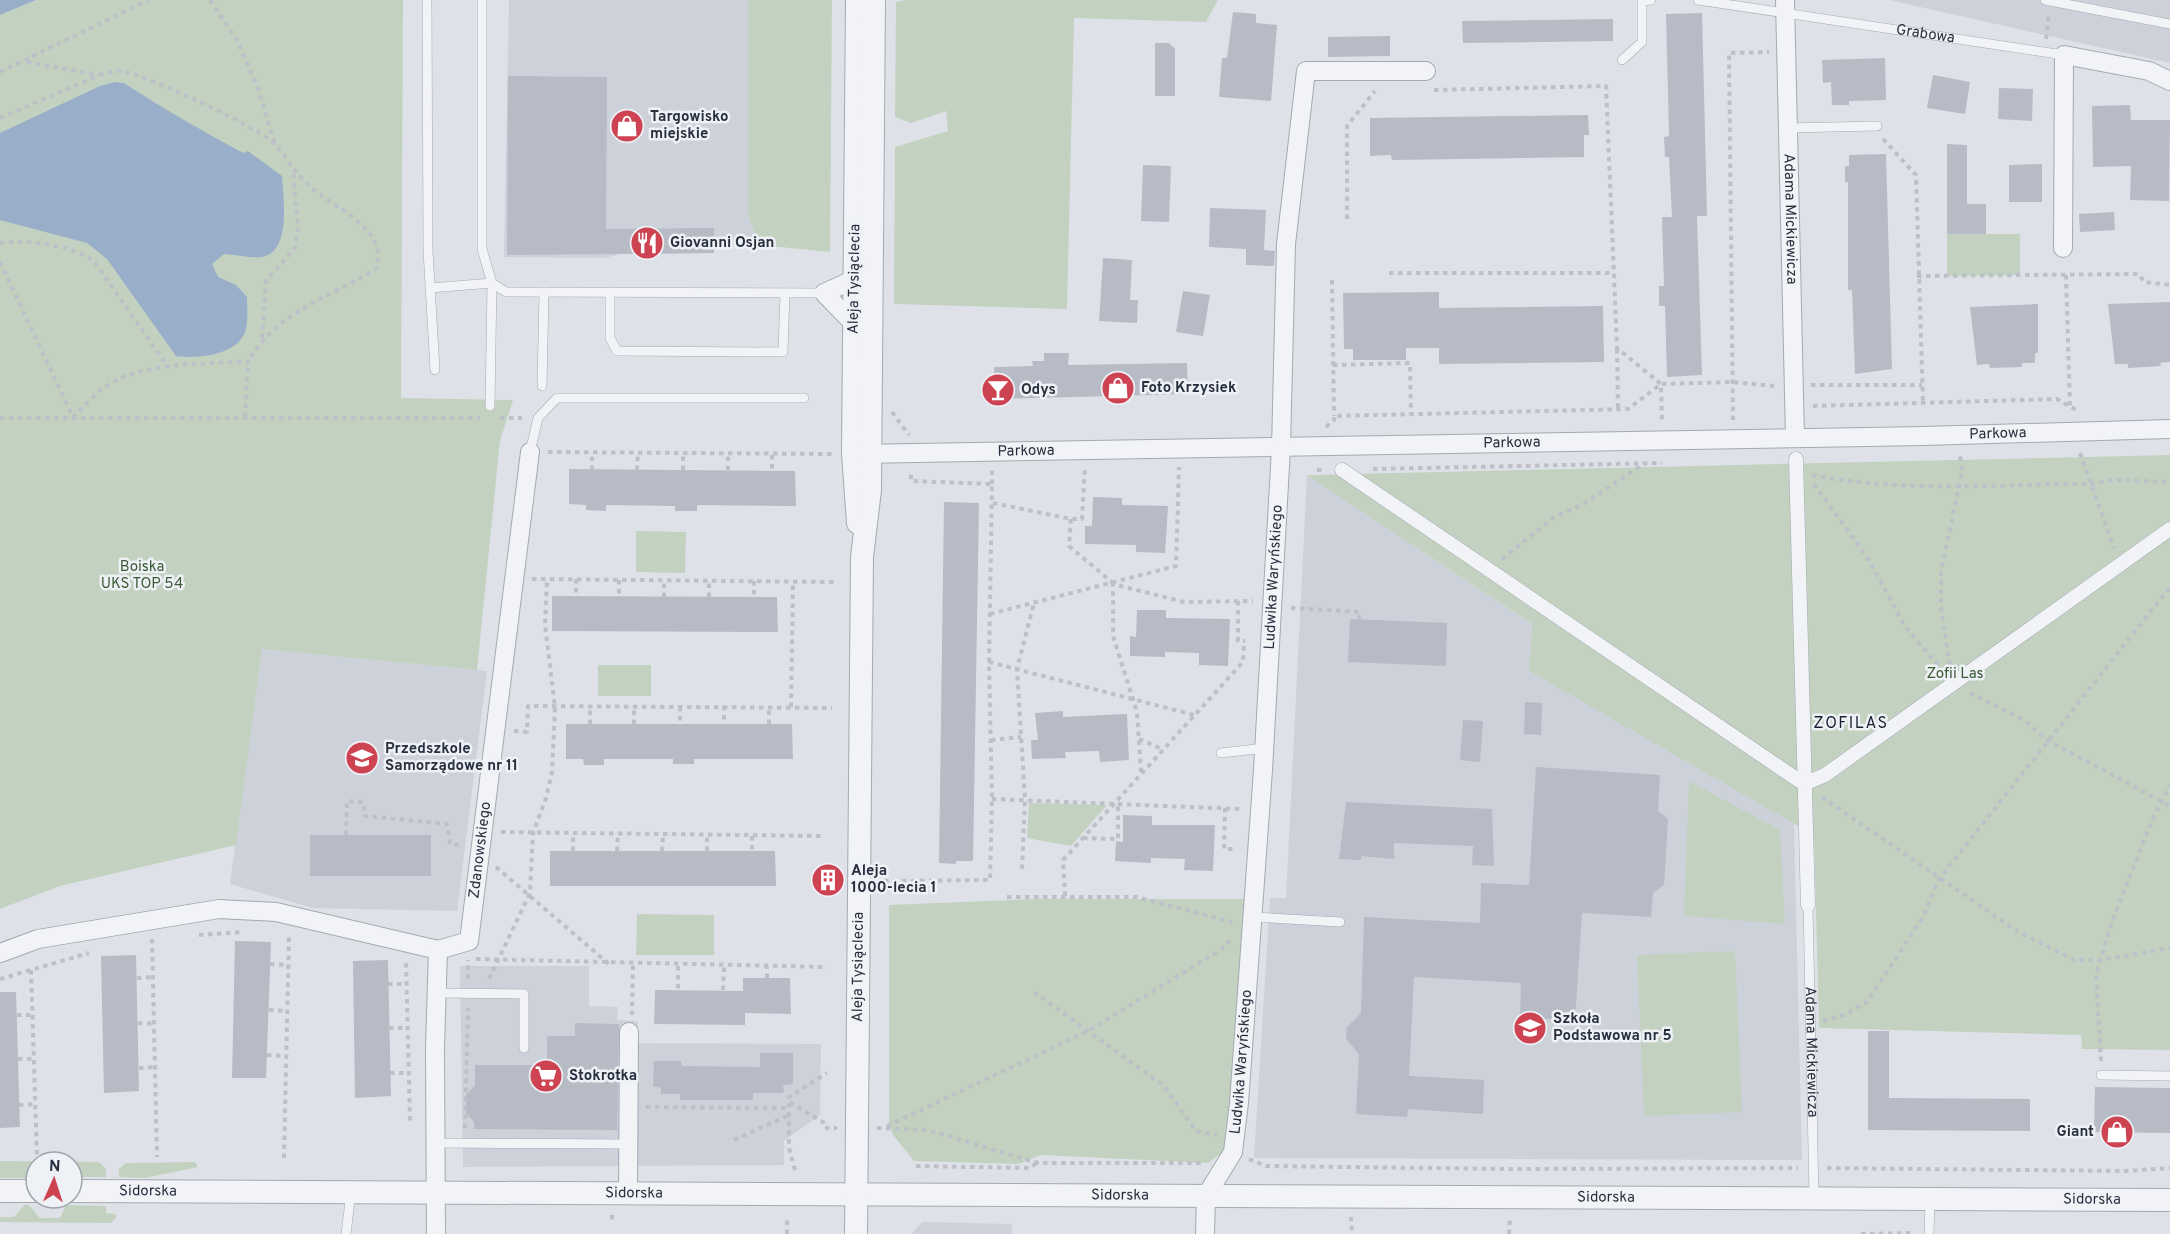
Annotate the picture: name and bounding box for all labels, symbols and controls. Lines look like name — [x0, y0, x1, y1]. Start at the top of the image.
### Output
street label: Grabowa — [1895, 20, 1956, 48]
shop icon: Targowisko miejskie — [609, 108, 645, 144]
place label: Targowisko miejskie — [650, 108, 729, 144]
street label: Adama Mickiewicza — [1779, 153, 1801, 285]
street label: Aleja Tysiąclecia — [845, 224, 865, 334]
restaurant icon: Giovanni Osjan — [629, 225, 665, 261]
place label: Giovanni Osjan — [670, 234, 774, 253]
shop icon: Foto Krzysiek — [1100, 370, 1136, 406]
bar icon: Odys — [980, 372, 1016, 408]
place label: Foto Krzysiek — [1141, 379, 1236, 398]
place label: Odys — [1021, 381, 1056, 400]
street label: Parkowa — [1969, 424, 2027, 444]
street label: Parkowa — [1483, 433, 1541, 453]
street label: Parkowa — [997, 441, 1055, 461]
street label: Ludwika Waryńskiego — [1260, 504, 1287, 650]
park label: Boiska UKS TOP 54 — [101, 558, 183, 594]
park label: Zofii Las — [1926, 665, 1984, 684]
district label: ZOFILAS — [1813, 714, 1889, 734]
school or university icon: Przedszkole Samorządowe nr 11 — [344, 740, 380, 776]
place label: Przedszkole Samorządowe nr 11 — [385, 740, 518, 776]
street label: Zdanowskiego — [465, 800, 496, 900]
building icon: Aleja 1000-lecia 1 — [810, 862, 846, 898]
place label: Aleja 1000-lecia 1 — [851, 862, 936, 898]
street label: Aleja Tysiąclecia — [848, 912, 868, 1022]
street label: Adama Mickiewicza — [1800, 986, 1822, 1118]
street label: Ludwika Waryńskiego — [1226, 989, 1257, 1136]
school or university icon: Szkoła Podstawowa nr 5 — [1512, 1010, 1548, 1046]
place label: Szkoła Podstawowa nr 5 — [1553, 1010, 1672, 1046]
supermarket icon: Stokrotka — [528, 1058, 564, 1094]
place label: Stokrotka — [569, 1067, 637, 1086]
shop icon: Giant — [2099, 1114, 2135, 1150]
place label: Giant — [2057, 1123, 2094, 1142]
north arrow — [24, 1150, 84, 1210]
text: N — [48, 1157, 61, 1177]
street label: Sidorska — [119, 1182, 177, 1201]
street label: Sidorska — [605, 1184, 663, 1203]
street label: Sidorska — [1091, 1186, 1149, 1205]
street label: Sidorska — [1577, 1188, 1635, 1207]
street label: Sidorska — [2063, 1190, 2121, 1209]

